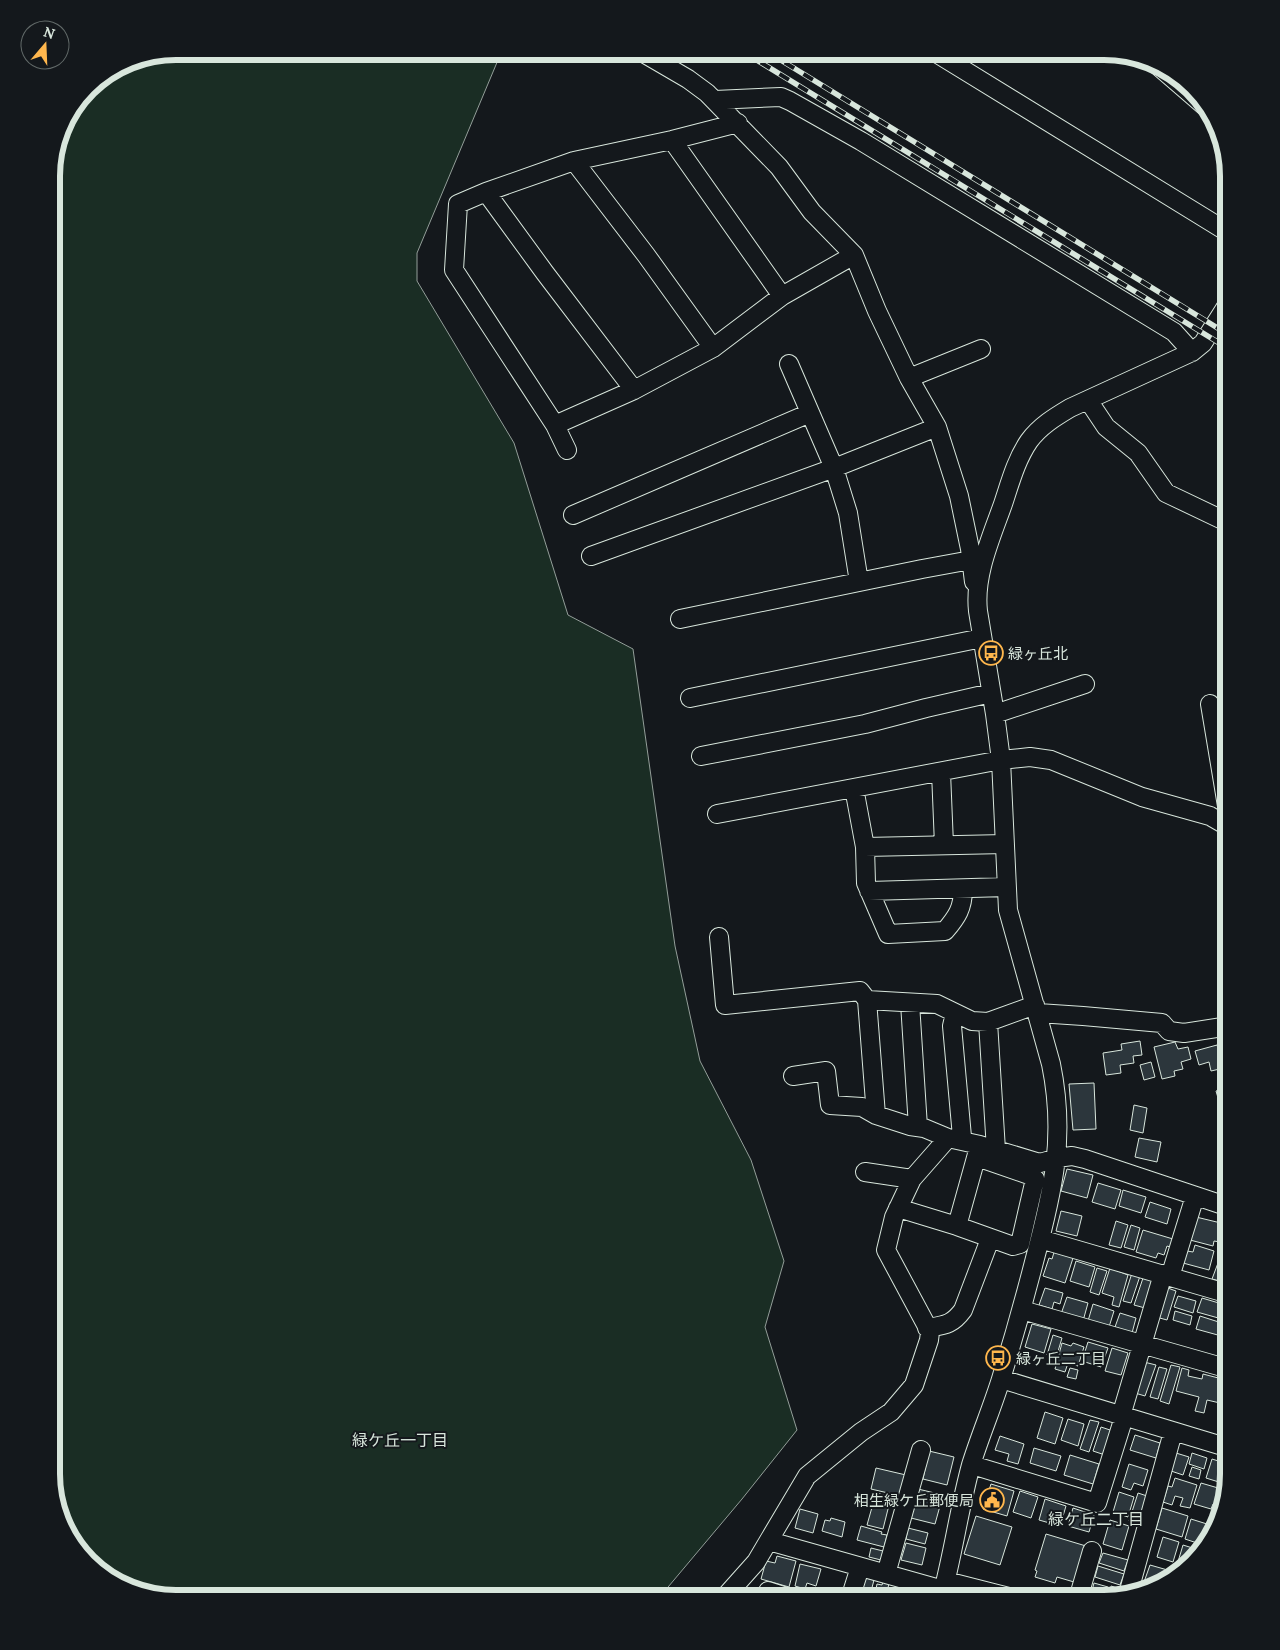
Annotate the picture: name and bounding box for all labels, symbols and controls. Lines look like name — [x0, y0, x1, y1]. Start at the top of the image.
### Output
north arrow — [20, 20, 70, 70]
text: N — [41, 22, 57, 43]
bus stop icon: 緑ヶ丘北 — [978, 640, 1004, 666]
place label: 緑ヶ丘北 — [1008, 644, 1068, 663]
bus stop icon: 緑ヶ丘二丁目 — [985, 1345, 1011, 1371]
place label: 緑ヶ丘二丁目 — [1016, 1349, 1106, 1368]
district label: 緑ケ丘一丁目 — [352, 1430, 448, 1450]
public building icon: 相生緑ケ丘郵便局 — [979, 1487, 1005, 1513]
place label: 相生緑ケ丘郵便局 — [854, 1491, 974, 1510]
district label: 緑ケ丘二丁目 — [1048, 1509, 1144, 1529]

